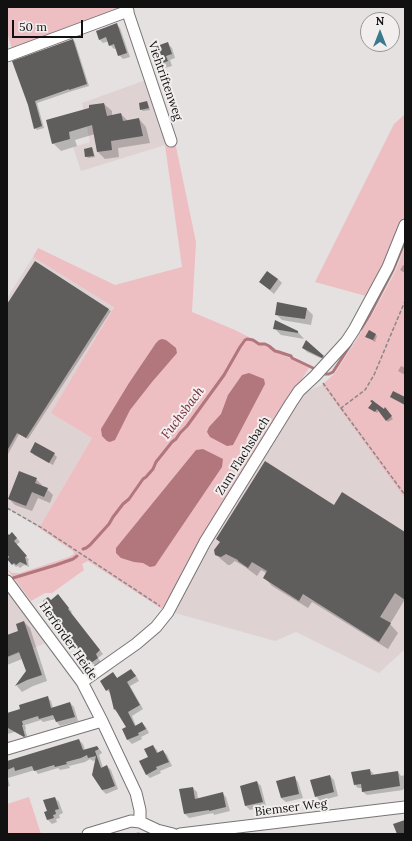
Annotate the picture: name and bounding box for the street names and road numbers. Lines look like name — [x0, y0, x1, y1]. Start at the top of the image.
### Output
street label: Viehtriftenweg — [145, 39, 185, 123]
street label: Zum Flachsbach — [213, 414, 273, 498]
street label: Herforder Heide — [36, 599, 100, 683]
street label: Biemser Weg — [254, 796, 328, 820]

